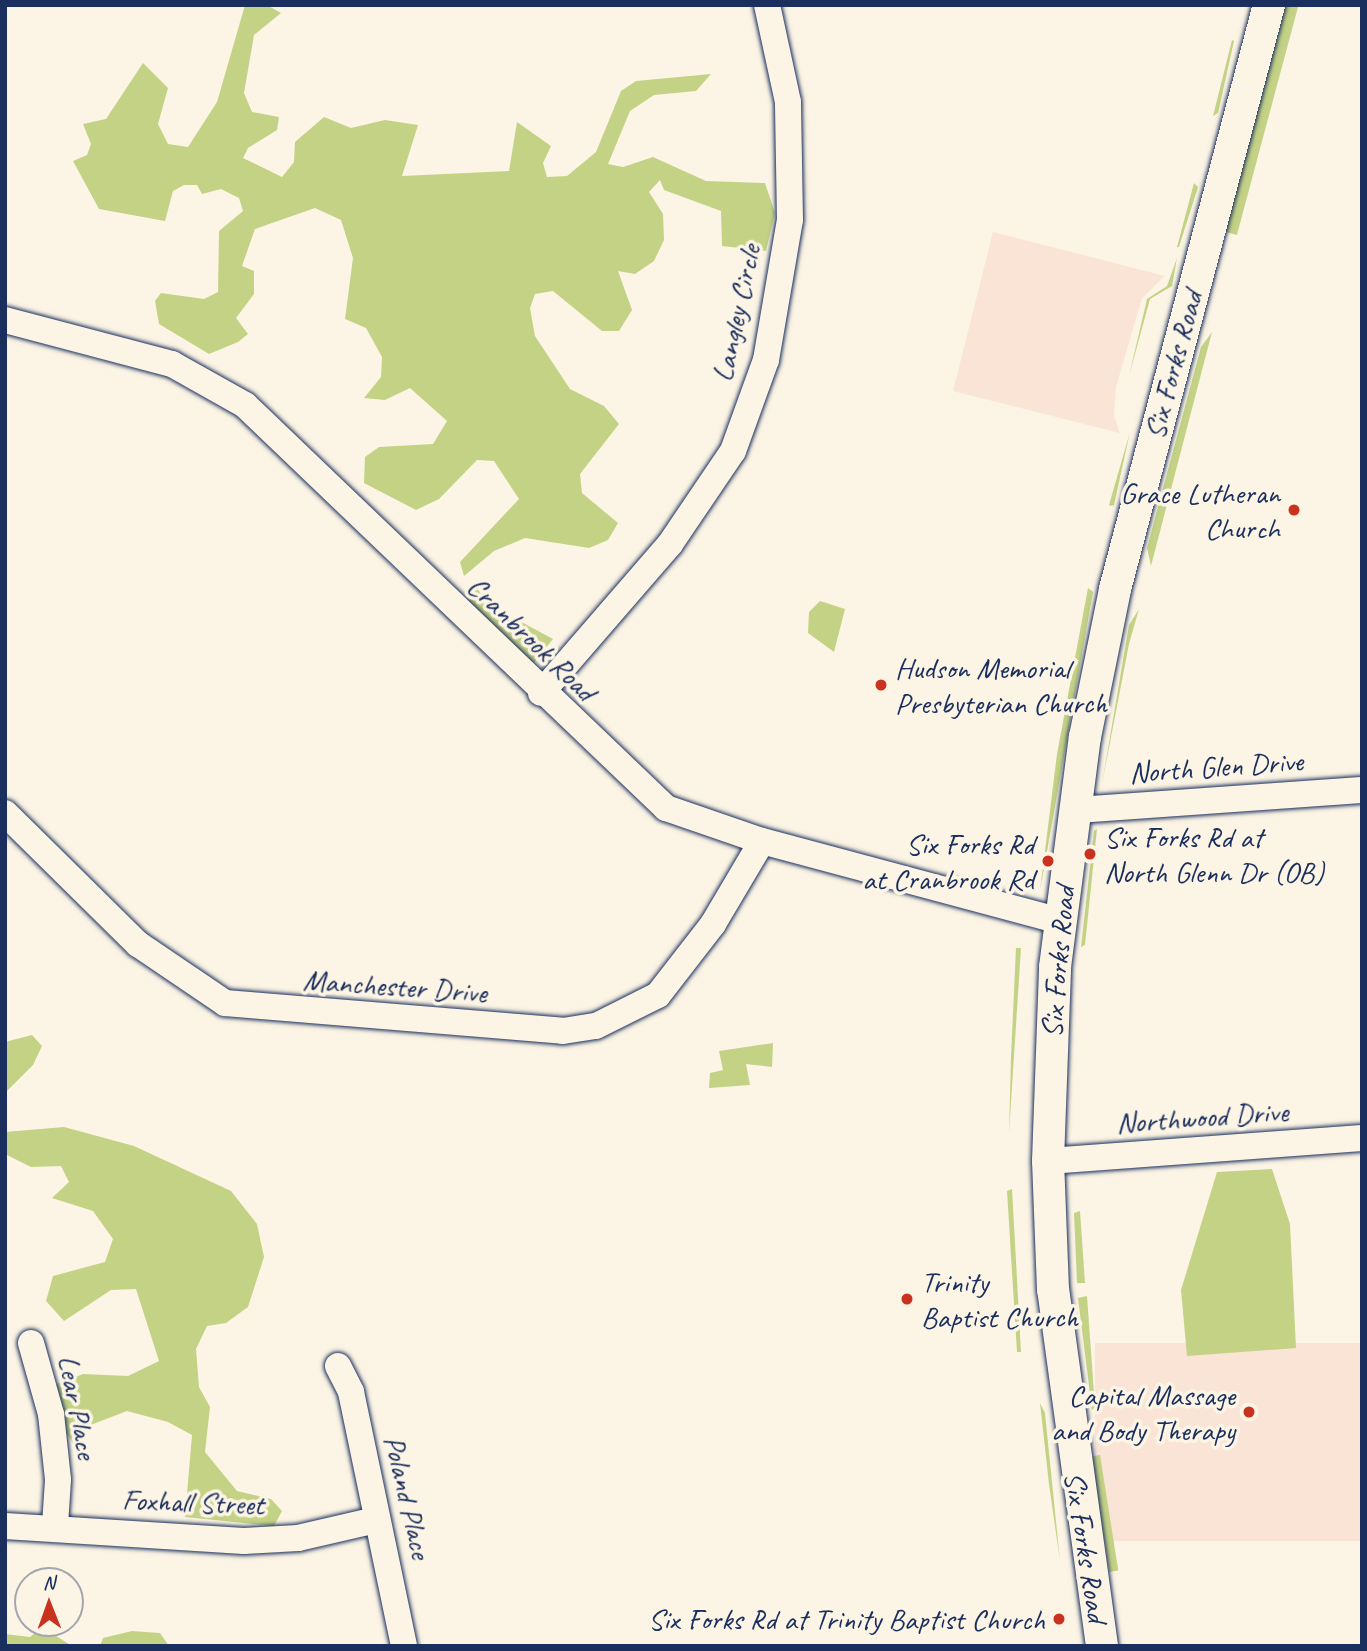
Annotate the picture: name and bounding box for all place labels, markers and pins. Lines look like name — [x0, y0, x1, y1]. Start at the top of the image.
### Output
place label: Grace Lutheran Church — [1122, 475, 1280, 546]
marker: Grace Lutheran Church — [1286, 502, 1302, 518]
place label: Hudson Memorial Presbyterian Church — [895, 650, 1108, 720]
marker: Hudson Memorial Presbyterian Church — [873, 677, 889, 693]
place label: Six Forks Rd at North Glenn Dr (OB) — [1104, 819, 1324, 890]
place label: Six Forks Rd at Cranbrook Rd — [861, 826, 1034, 896]
marker: Six Forks Rd at North Glenn Dr (OB) — [1082, 846, 1098, 862]
marker: Six Forks Rd at Cranbrook Rd — [1040, 853, 1056, 869]
place label: Trinity Baptist Church — [921, 1264, 1079, 1334]
marker: Trinity Baptist Church — [899, 1291, 915, 1307]
place label: Capital Massage and Body Therapy — [1051, 1377, 1235, 1448]
marker: Capital Massage and Body Therapy — [1241, 1404, 1257, 1420]
place label: Six Forks Rd at Trinity Baptist Church — [646, 1601, 1045, 1637]
marker: Six Forks Rd at Trinity Baptist Church — [1051, 1611, 1067, 1627]

